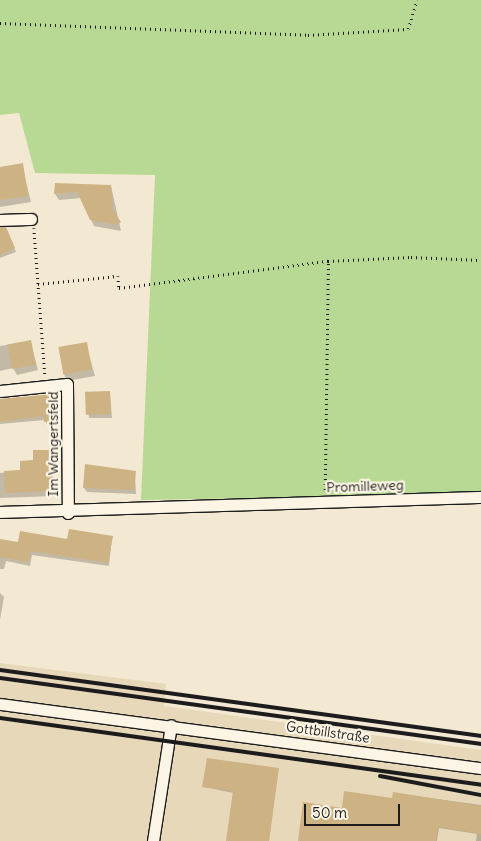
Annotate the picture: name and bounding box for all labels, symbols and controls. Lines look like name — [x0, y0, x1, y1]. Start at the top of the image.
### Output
street label: Im Wangertsfeld — [45, 391, 61, 497]
street label: Promilleweg — [326, 476, 404, 496]
street label: Gottbillstraße — [285, 718, 371, 746]
scale bar — [306, 794, 402, 826]
text: 50 m — [312, 803, 347, 822]

